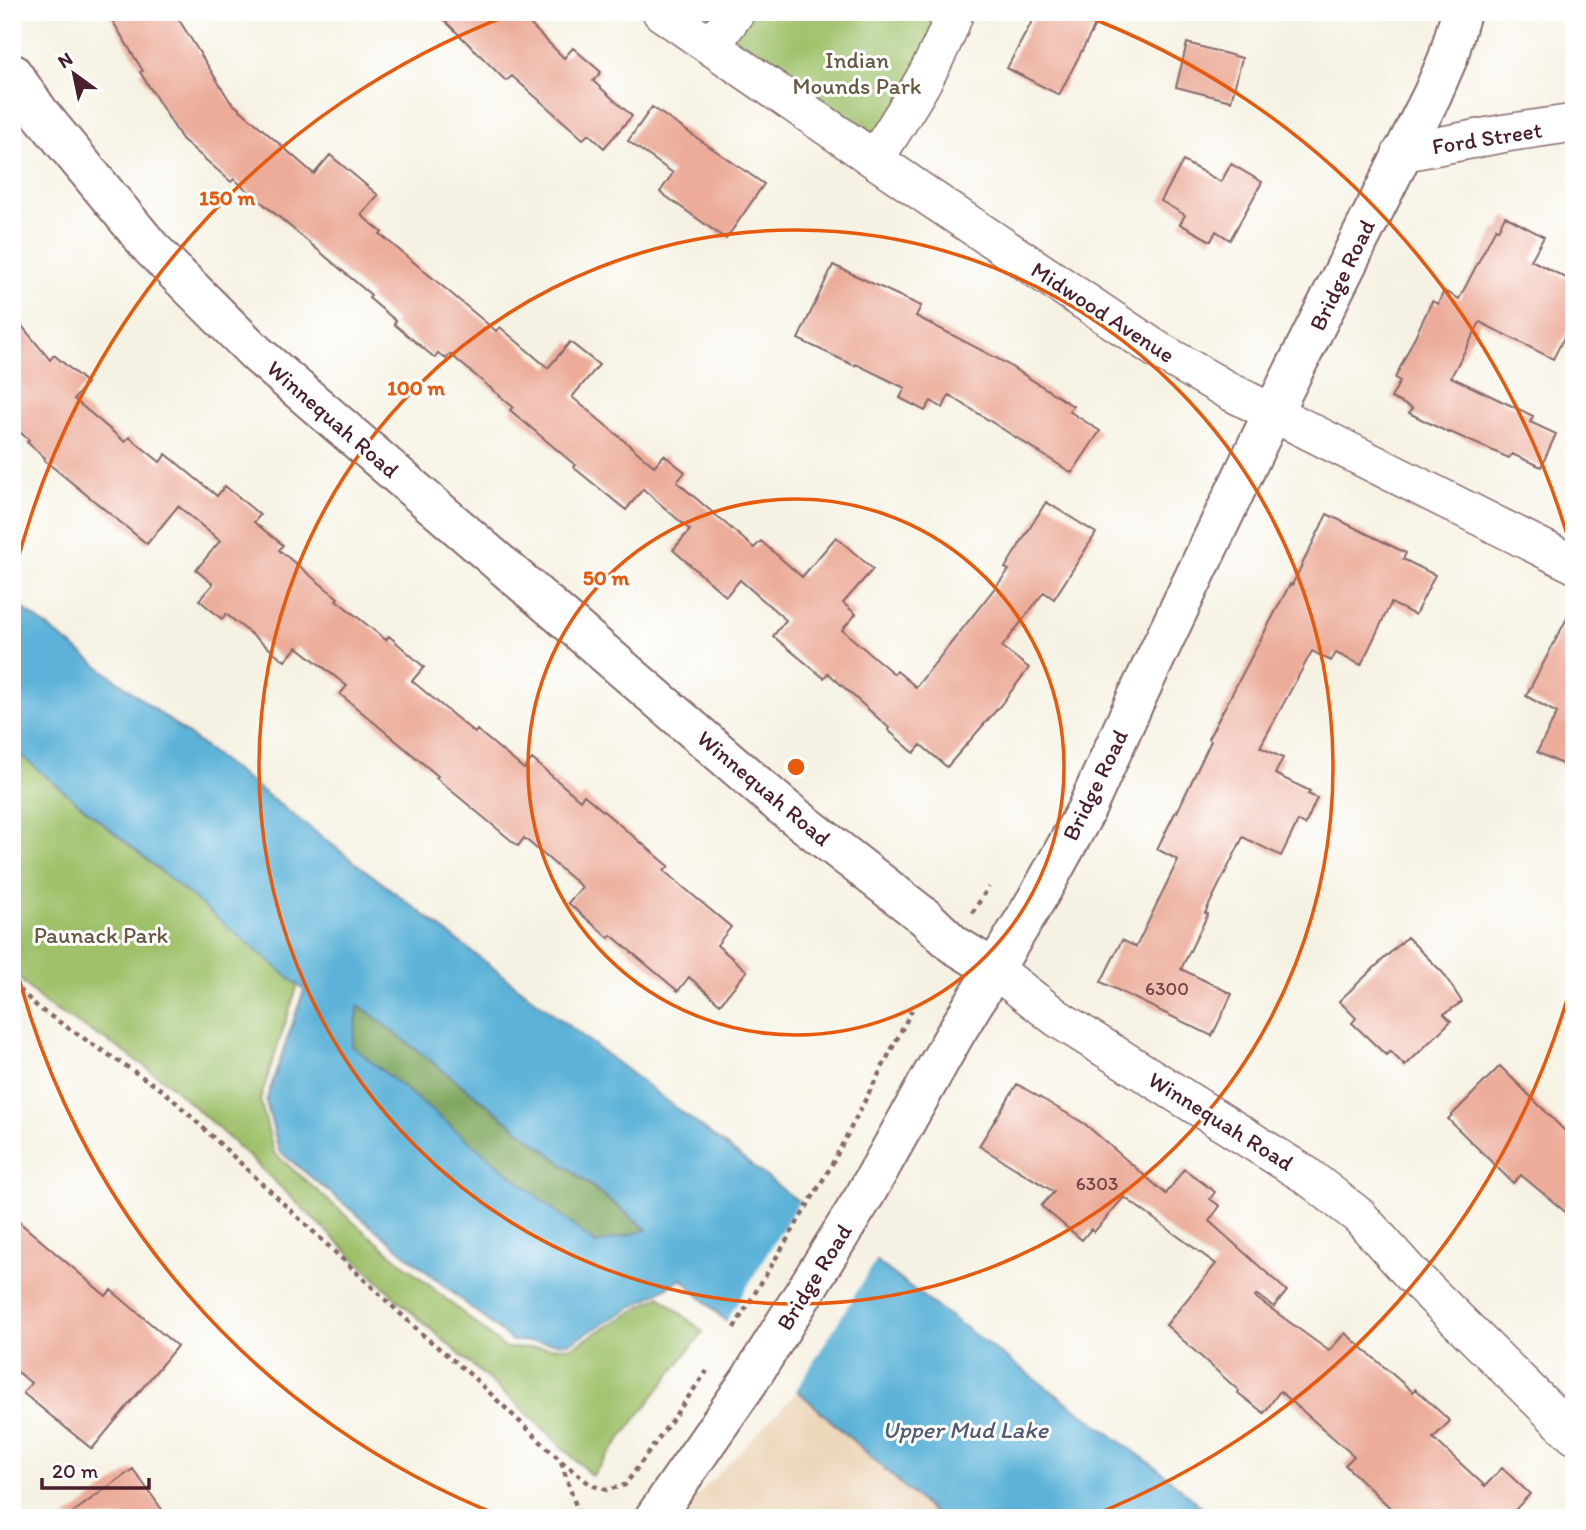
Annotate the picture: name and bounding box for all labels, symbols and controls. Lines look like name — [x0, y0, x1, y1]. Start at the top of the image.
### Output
north arrow — [38, 38, 108, 108]
park label: Indian Mounds Park — [792, 46, 922, 100]
text: N — [53, 47, 77, 73]
street label: Ford Street — [1430, 115, 1544, 160]
text: 150 m — [199, 185, 255, 210]
street label: Bridge Road — [1303, 215, 1381, 335]
street label: Midwood Avenue — [1026, 255, 1180, 369]
street label: Winnequah Road — [261, 354, 405, 484]
text: 100 m — [387, 375, 445, 400]
text: 50 m — [583, 565, 630, 590]
street label: Winnequah Road — [692, 724, 836, 852]
street label: Bridge Road — [1056, 725, 1134, 845]
centre of rings — [784, 755, 808, 779]
park label: Paunack Park — [34, 921, 169, 949]
house number: 6300 — [1145, 977, 1189, 1000]
street label: Winnequah Road — [1143, 1065, 1299, 1177]
house number: 6303 — [1076, 1172, 1118, 1195]
street label: Bridge Road — [770, 1218, 858, 1335]
water label: Upper Mud Lake — [882, 1415, 1049, 1444]
scale bar — [42, 1446, 149, 1490]
text: 20 m — [52, 1458, 99, 1483]

